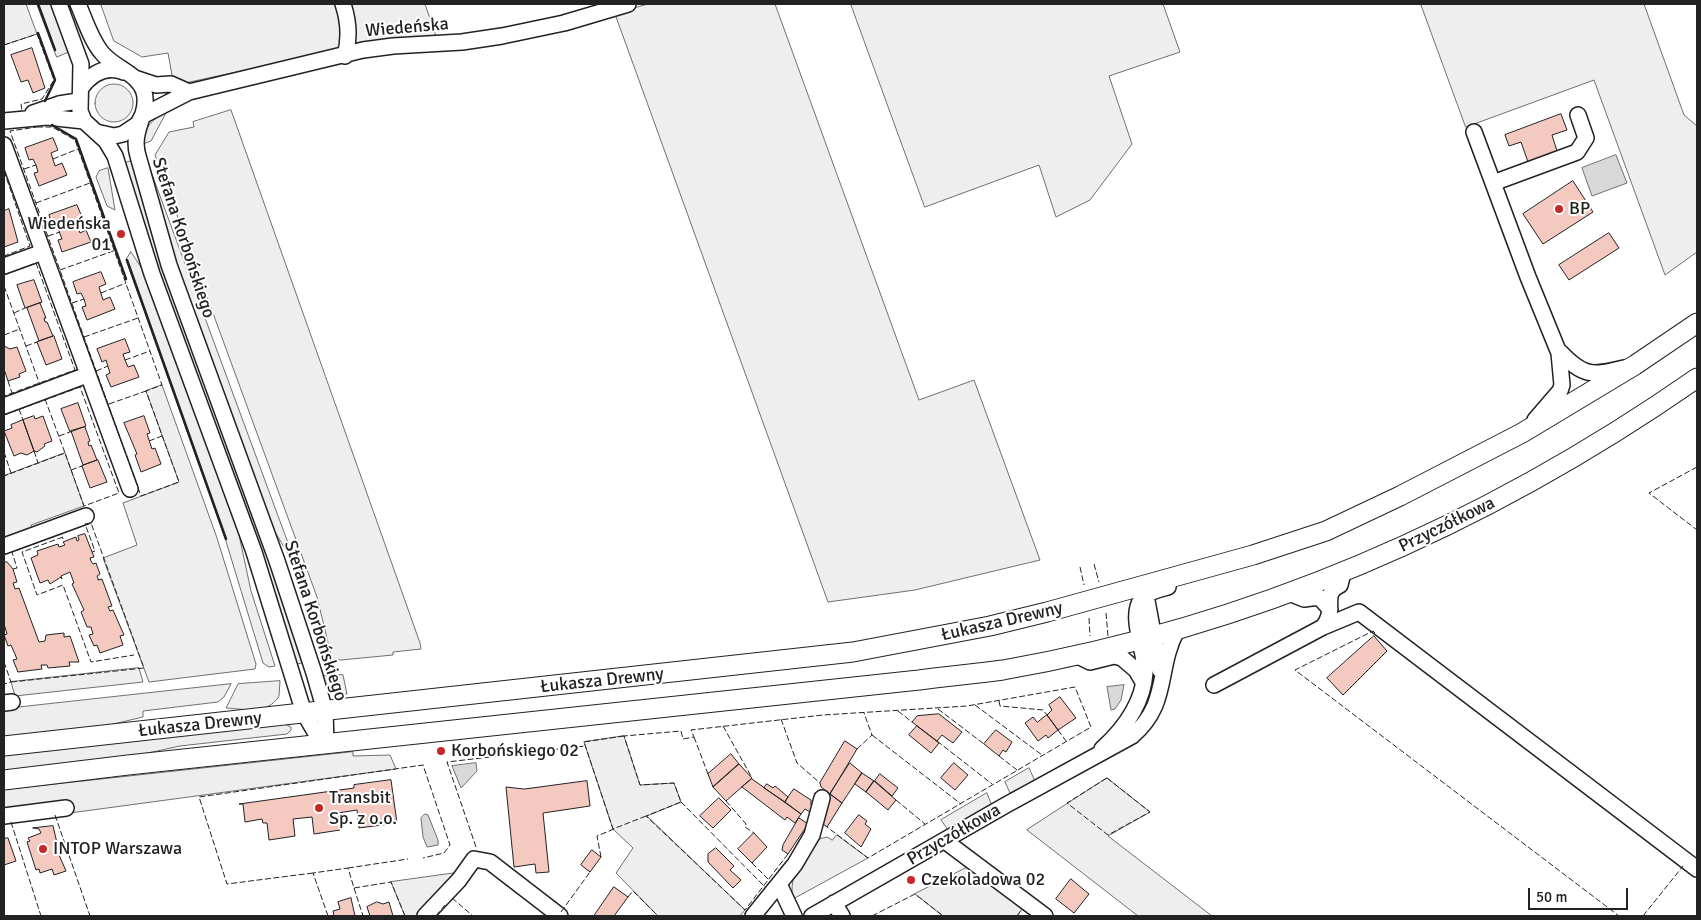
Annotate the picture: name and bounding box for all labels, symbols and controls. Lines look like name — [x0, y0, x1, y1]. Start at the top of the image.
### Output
street label: Wiedeńska — [364, 14, 450, 42]
street label: Stefana Korbońskiego — [147, 155, 219, 321]
place label: BP — [1569, 198, 1590, 220]
marker: BP — [1553, 203, 1565, 215]
place label: Wiedeńska 01 — [27, 213, 111, 255]
marker: Wiedeńska 01 — [115, 228, 127, 240]
street label: Przyczółkowa — [1395, 492, 1499, 558]
street label: Stefana Korbońskiego — [279, 538, 351, 704]
street label: Łukasza Drewny — [939, 598, 1065, 646]
street label: Łukasza Drewny — [539, 664, 665, 698]
street label: Łukasza Drewny — [137, 708, 263, 742]
place label: Korbońskiego 02 — [451, 740, 579, 762]
marker: Korbońskiego 02 — [435, 745, 447, 757]
place label: Transbit Sp. z o.o. — [329, 787, 397, 830]
street label: Przyczółkowa — [903, 800, 1005, 870]
marker: Transbit Sp. z o.o. — [313, 802, 325, 814]
place label: INTOP Warszawa — [53, 838, 182, 860]
marker: INTOP Warszawa — [37, 843, 49, 855]
place label: Czekoladowa 02 — [921, 869, 1045, 891]
marker: Czekoladowa 02 — [905, 874, 917, 886]
scale bar — [1531, 878, 1631, 910]
text: 50 m — [1536, 888, 1567, 906]

